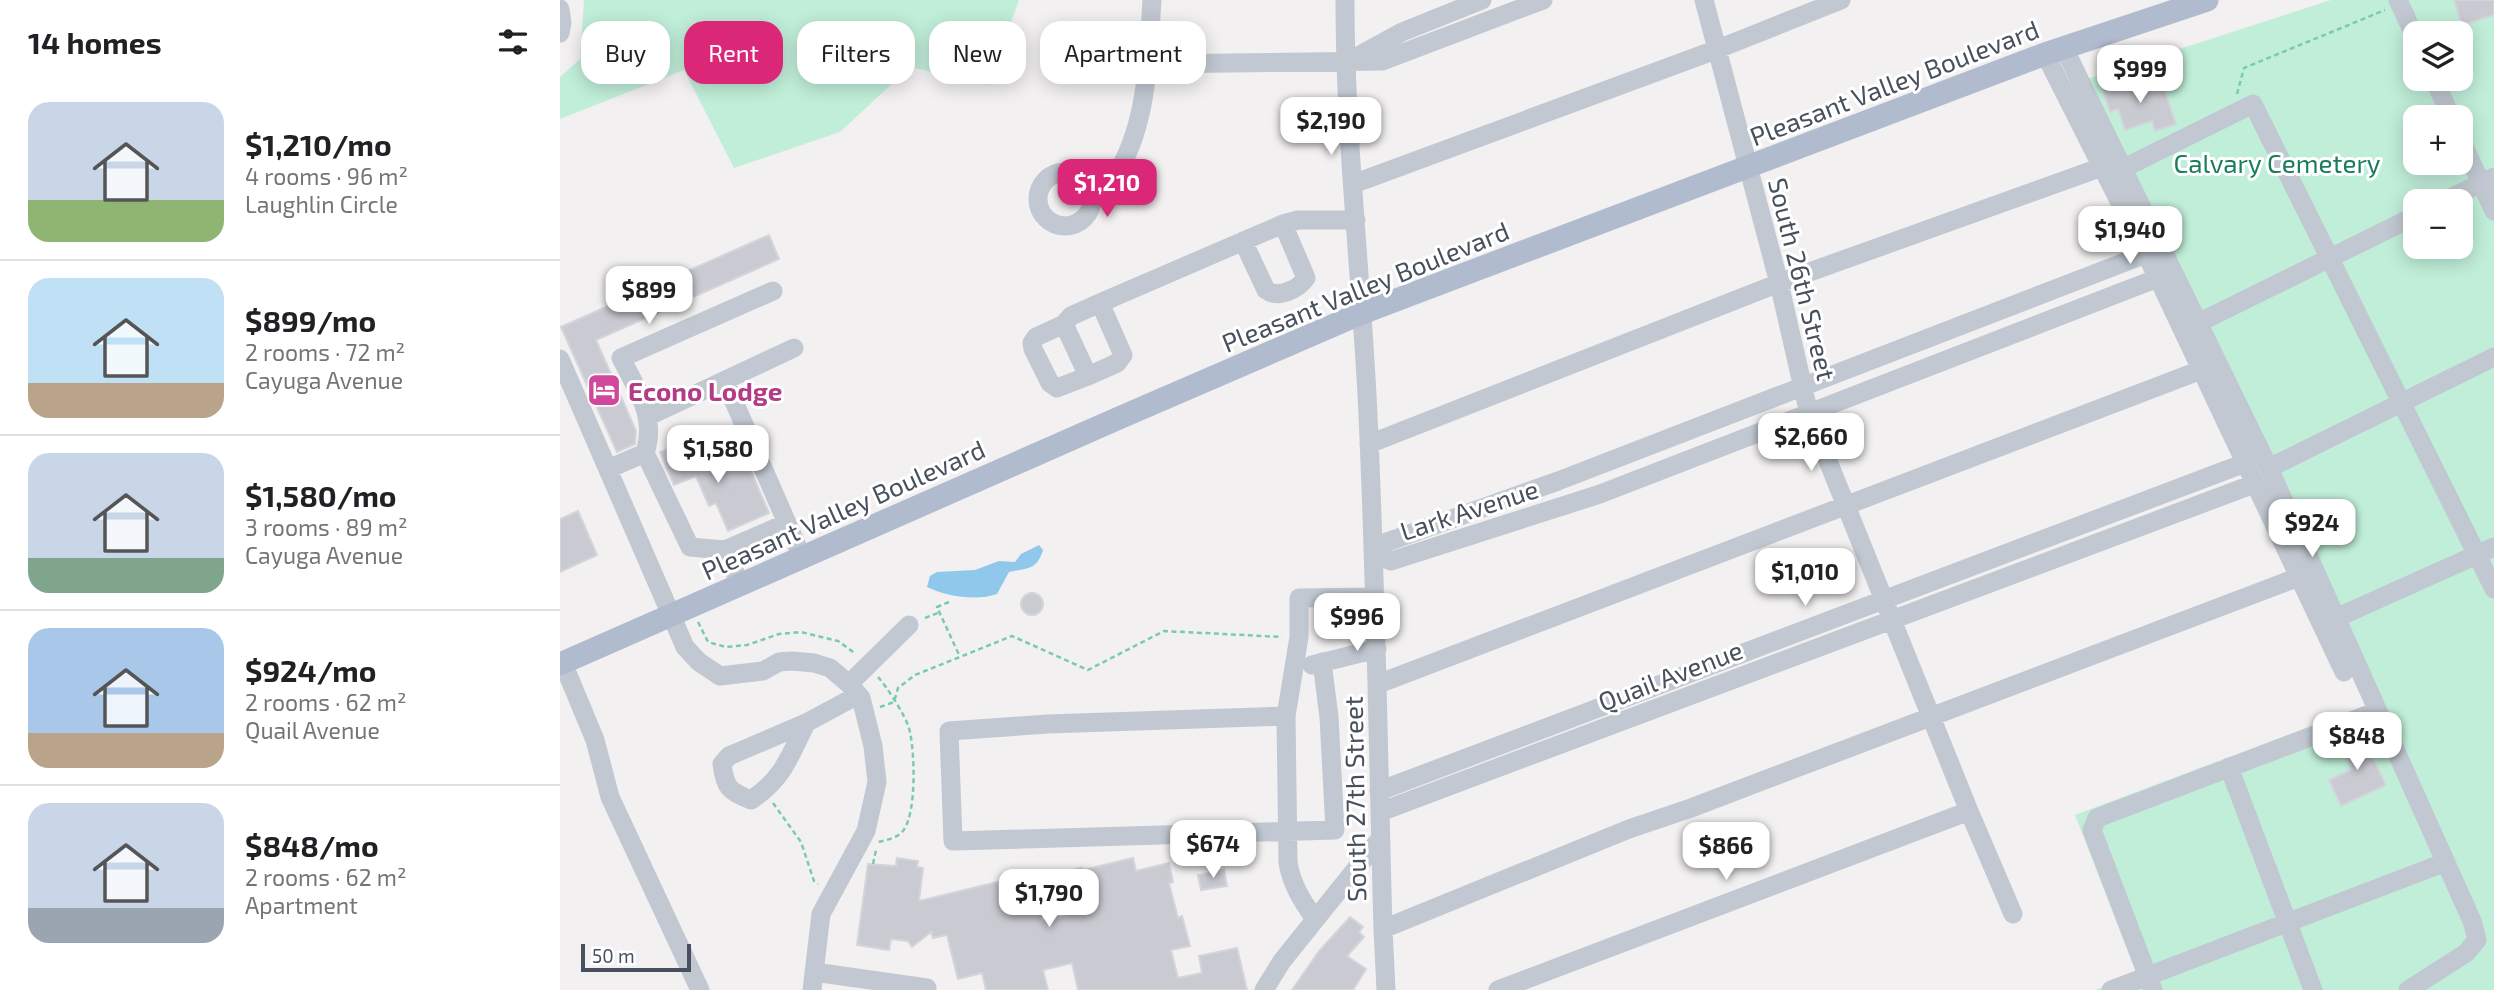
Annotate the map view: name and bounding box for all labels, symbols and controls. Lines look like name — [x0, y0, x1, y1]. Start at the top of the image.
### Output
street label: Pleasant Valley Boulevard — [1745, 13, 2043, 151]
chip: Buy — [581, 21, 670, 84]
chip: Rent — [684, 21, 783, 84]
chip: Filters — [797, 21, 915, 84]
chip: New — [929, 21, 1026, 84]
chip: Apartment — [1040, 21, 1206, 84]
map controls — [2403, 21, 2473, 259]
button: layers — [2403, 21, 2473, 91]
icon: filters — [494, 23, 532, 61]
text: 14 homes — [28, 24, 162, 60]
pin: $999 — [2099, 46, 2181, 105]
text: $999 — [2113, 54, 2167, 82]
pin: $2,190 — [1274, 97, 1388, 157]
button: + — [2403, 105, 2473, 175]
text: $2,190 — [1296, 106, 1366, 134]
text: $1,210/mo — [245, 126, 392, 162]
icon: home — [84, 130, 168, 214]
park label: Calvary Cemetery — [2173, 147, 2381, 178]
pin: $1,210 — [1050, 160, 1164, 219]
text: 4 rooms · 96 m² — [245, 162, 408, 190]
text: $1,210 — [1074, 168, 1140, 196]
street label: South 26th Street — [1763, 175, 1843, 384]
button: − — [2403, 189, 2473, 259]
text: Laughlin Circle — [245, 190, 398, 218]
pin: $1,940 — [2073, 206, 2187, 266]
street label: Pleasant Valley Boulevard — [1217, 214, 1513, 358]
text: $1,940 — [2094, 215, 2166, 243]
pin: $899 — [608, 266, 690, 326]
text: $899 — [622, 275, 676, 303]
text: $899/mo — [245, 302, 376, 338]
icon: home — [84, 306, 168, 390]
text: 2 rooms · 72 m² — [245, 338, 405, 366]
text: Cayuga Avenue — [245, 366, 403, 394]
hotel icon: Econo Lodge — [585, 371, 623, 409]
place label: Econo Lodge — [628, 375, 782, 406]
pin: $2,660 — [1754, 414, 1868, 473]
text: $2,660 — [1774, 422, 1848, 450]
pin: $1,580 — [661, 426, 775, 485]
street label: Pleasant Valley Boulevard — [696, 432, 990, 586]
text: $1,580 — [683, 434, 753, 462]
street label: Lark Avenue — [1396, 472, 1542, 546]
text: $1,580/mo — [245, 477, 397, 513]
icon: home — [84, 481, 168, 565]
pin: $924 — [2271, 500, 2353, 559]
text: $924 — [2285, 508, 2339, 536]
text: 3 rooms · 89 m² — [245, 513, 407, 541]
text: Cayuga Avenue — [245, 541, 403, 569]
pin: $1,010 — [1748, 548, 1862, 608]
text: $1,010 — [1771, 557, 1839, 585]
pin: $996 — [1316, 594, 1398, 653]
text: $996 — [1330, 602, 1384, 630]
street label: Quail Avenue — [1593, 633, 1747, 717]
text: $924/mo — [245, 652, 376, 688]
icon: home — [84, 656, 168, 740]
text: 2 rooms · 62 m² — [245, 688, 407, 716]
street label: South 27th Street — [1337, 696, 1371, 902]
pin: $848 — [2316, 712, 2398, 772]
text: Quail Avenue — [245, 716, 380, 744]
text: $848 — [2329, 721, 2385, 749]
pin: $674 — [1172, 820, 1254, 880]
pin: $866 — [1685, 822, 1767, 882]
text: $848/mo — [245, 827, 379, 863]
text: $674 — [1186, 829, 1240, 857]
icon: home — [84, 831, 168, 915]
text: $866 — [1699, 831, 1753, 859]
text: 2 rooms · 62 m² — [245, 863, 407, 891]
pin: $1,790 — [992, 870, 1106, 929]
text: $1,790 — [1015, 878, 1083, 906]
text: Apartment — [245, 891, 358, 919]
scale bar — [581, 941, 691, 973]
text: 50 m — [592, 944, 635, 967]

